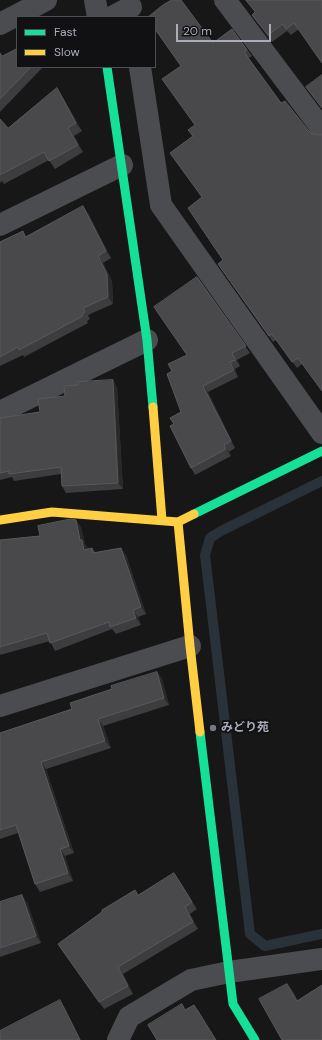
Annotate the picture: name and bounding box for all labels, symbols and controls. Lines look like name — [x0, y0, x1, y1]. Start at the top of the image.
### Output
legend — [16, 16, 156, 68]
scale bar — [178, 16, 273, 42]
text: 20 m — [183, 23, 212, 39]
text: Fast — [54, 24, 77, 40]
text: Slow — [54, 44, 80, 60]
place label: みどり苑 — [221, 721, 269, 735]
marker: みどり苑 — [208, 723, 218, 733]

